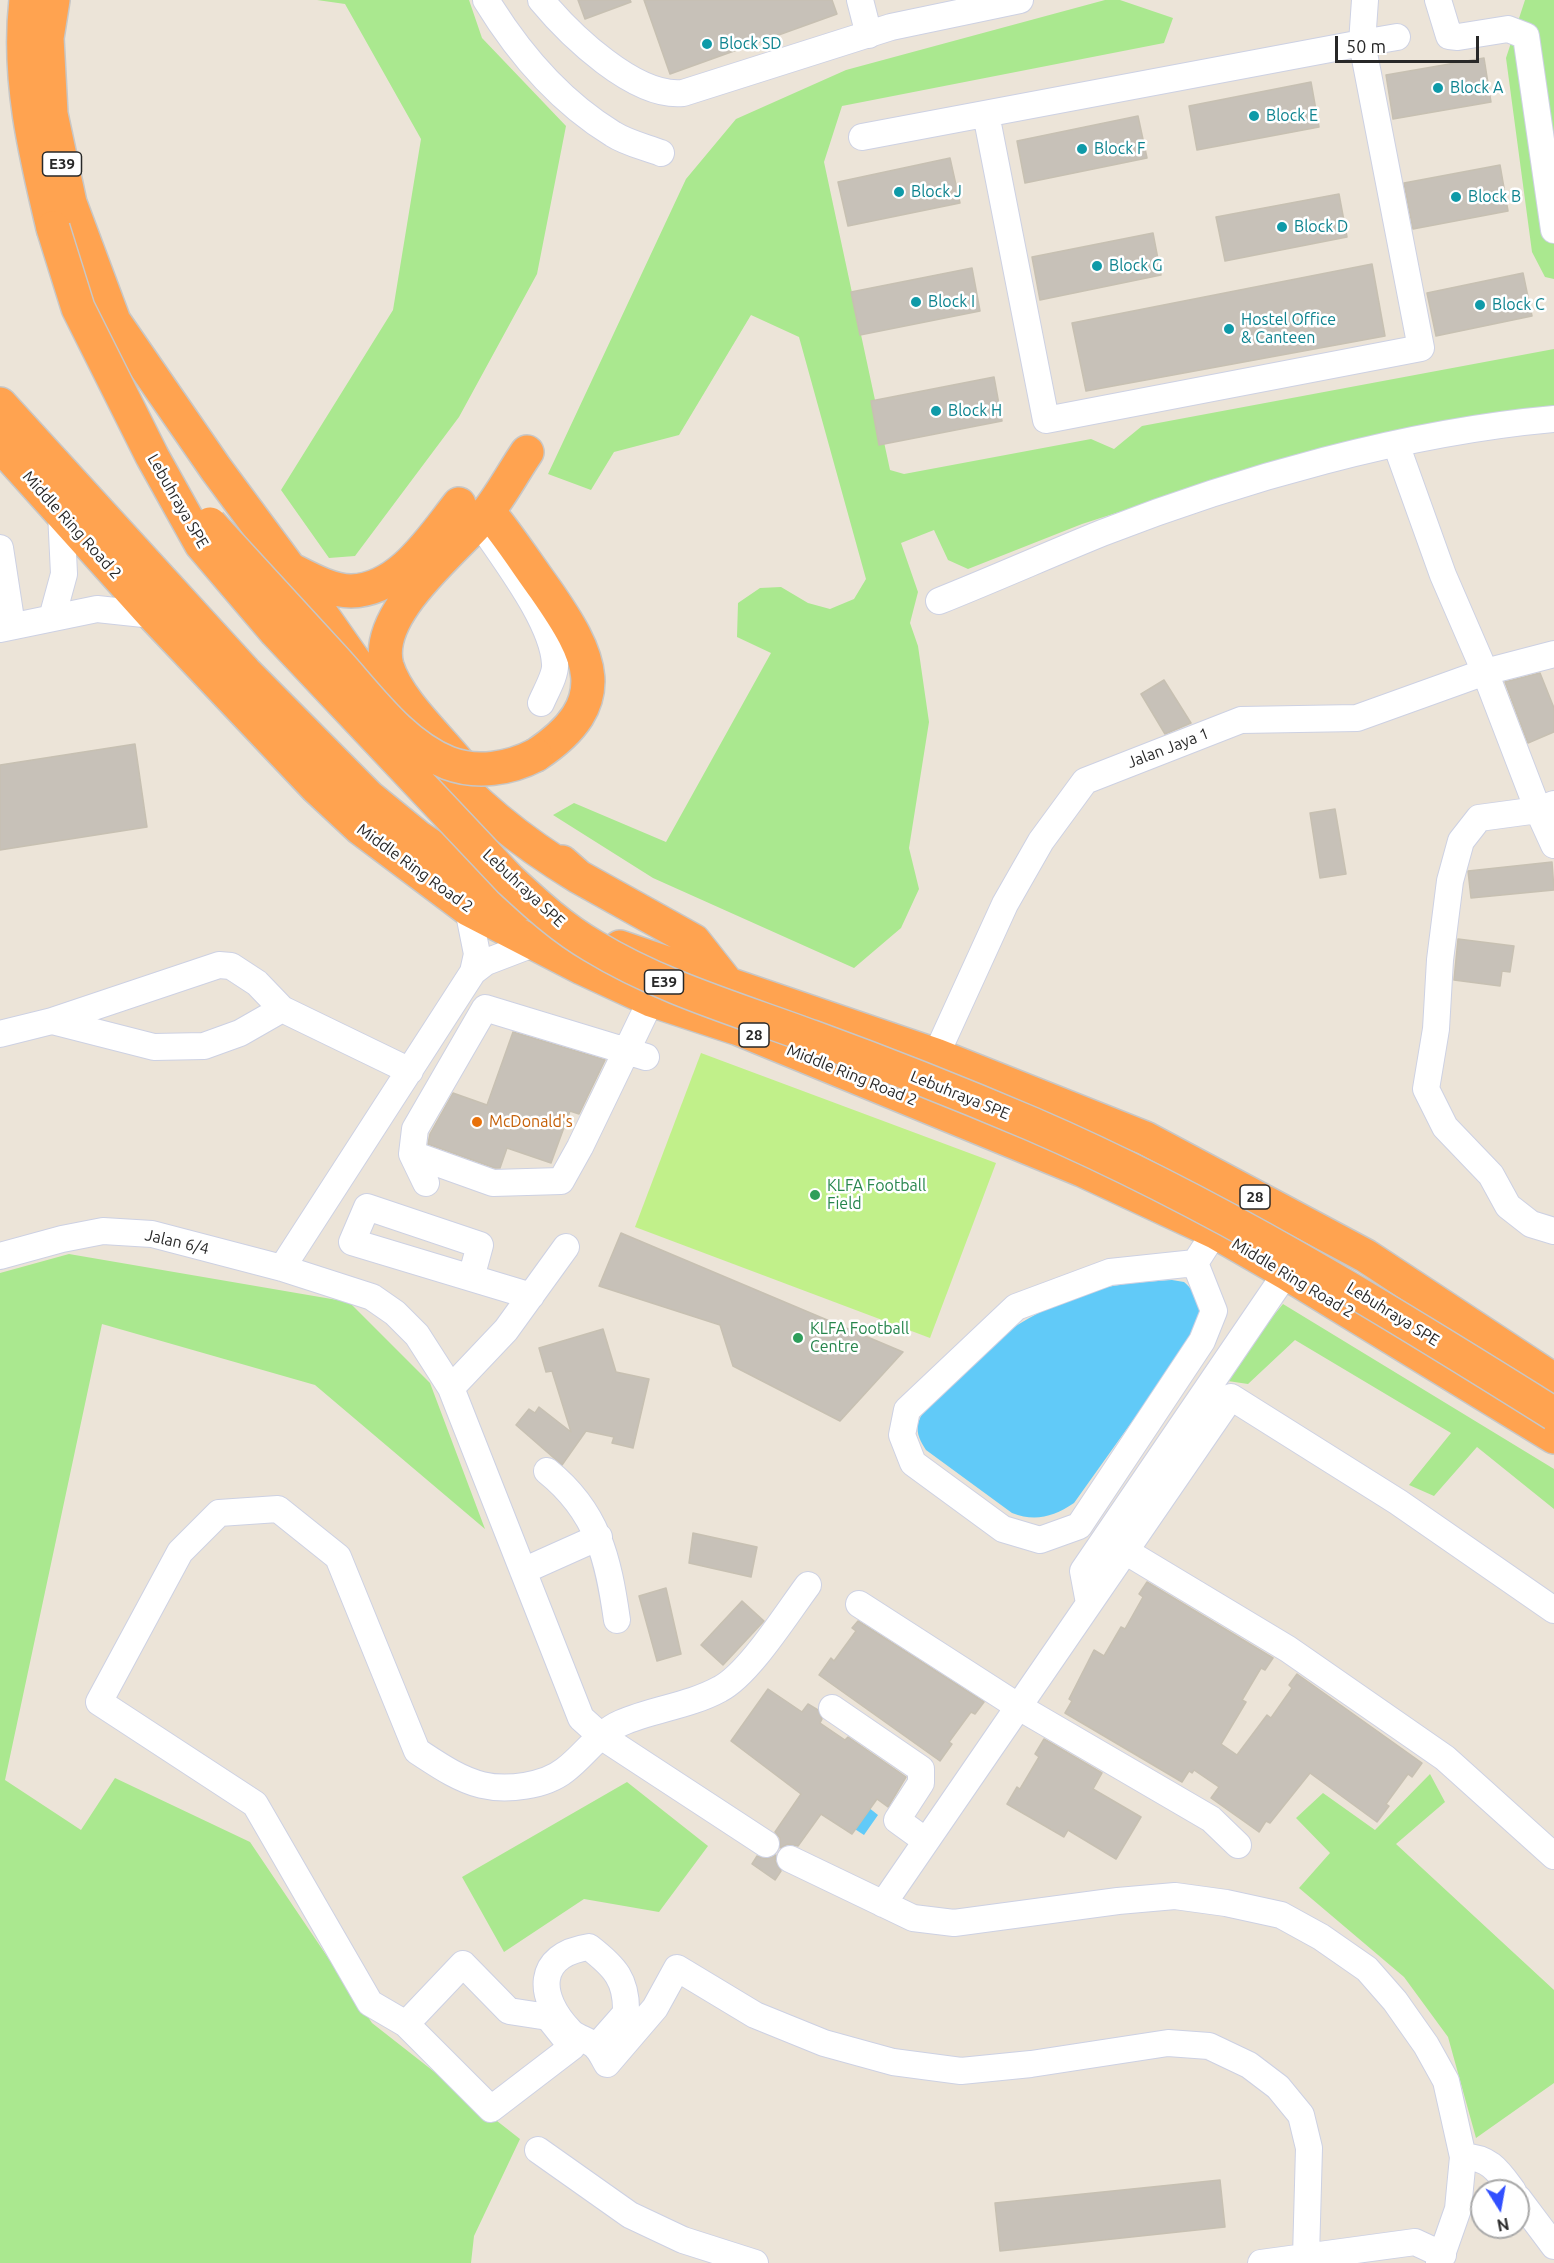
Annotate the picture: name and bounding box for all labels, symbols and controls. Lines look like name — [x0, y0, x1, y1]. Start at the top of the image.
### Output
scale bar — [1338, 24, 1482, 62]
place label: Block SD — [719, 34, 782, 54]
text: 50 m — [1346, 36, 1386, 56]
marker: Block SD — [700, 37, 714, 51]
place label: Block A — [1450, 78, 1503, 98]
marker: Block A — [1431, 81, 1445, 95]
place label: Block E — [1266, 106, 1318, 126]
marker: Block E — [1247, 109, 1261, 123]
place label: Block F — [1094, 139, 1145, 159]
marker: Block F — [1075, 142, 1089, 156]
road number: E39 — [42, 152, 82, 176]
place label: Block J — [911, 182, 962, 202]
marker: Block J — [892, 185, 906, 199]
place label: Block B — [1468, 187, 1521, 207]
marker: Block B — [1449, 190, 1463, 204]
place label: Block D — [1294, 217, 1348, 237]
marker: Block D — [1275, 220, 1289, 234]
place label: Block G — [1109, 256, 1163, 276]
marker: Block G — [1090, 259, 1104, 273]
place label: Block I — [928, 292, 975, 312]
marker: Block I — [909, 295, 923, 309]
place label: Block C — [1492, 295, 1545, 315]
marker: Block C — [1473, 298, 1487, 312]
place label: Hostel Office & Canteen — [1241, 310, 1336, 348]
marker: Hostel Office & Canteen — [1222, 322, 1236, 336]
place label: Block H — [948, 401, 1002, 421]
marker: Block H — [929, 404, 943, 418]
street label: Lebuhraya SPE — [143, 451, 213, 551]
street label: Middle Ring Road 2 — [18, 467, 126, 583]
street label: Jalan Jaya 1 — [1124, 724, 1212, 772]
street label: Middle Ring Road 2 — [353, 819, 477, 917]
street label: Lebuhraya SPE — [479, 845, 569, 931]
road number: E39 — [644, 970, 684, 994]
road number: 28 — [739, 1023, 769, 1047]
street label: Middle Ring Road 2 — [784, 1040, 920, 1110]
street label: Lebuhraya SPE — [908, 1066, 1012, 1124]
place label: McDonald's — [489, 1112, 573, 1132]
marker: McDonald's — [470, 1115, 484, 1129]
place label: KLFA Football Field — [827, 1176, 926, 1214]
road number: 28 — [1240, 1185, 1270, 1209]
marker: KLFA Football Field — [808, 1188, 822, 1202]
street label: Jalan 6/4 — [143, 1225, 211, 1259]
street label: Middle Ring Road 2 — [1229, 1234, 1357, 1322]
street label: Lebuhraya SPE — [1343, 1278, 1443, 1350]
place label: KLFA Football Centre — [810, 1319, 909, 1357]
marker: KLFA Football Centre — [791, 1331, 805, 1345]
north arrow — [1470, 2179, 1530, 2239]
text: N — [1495, 2215, 1511, 2235]

